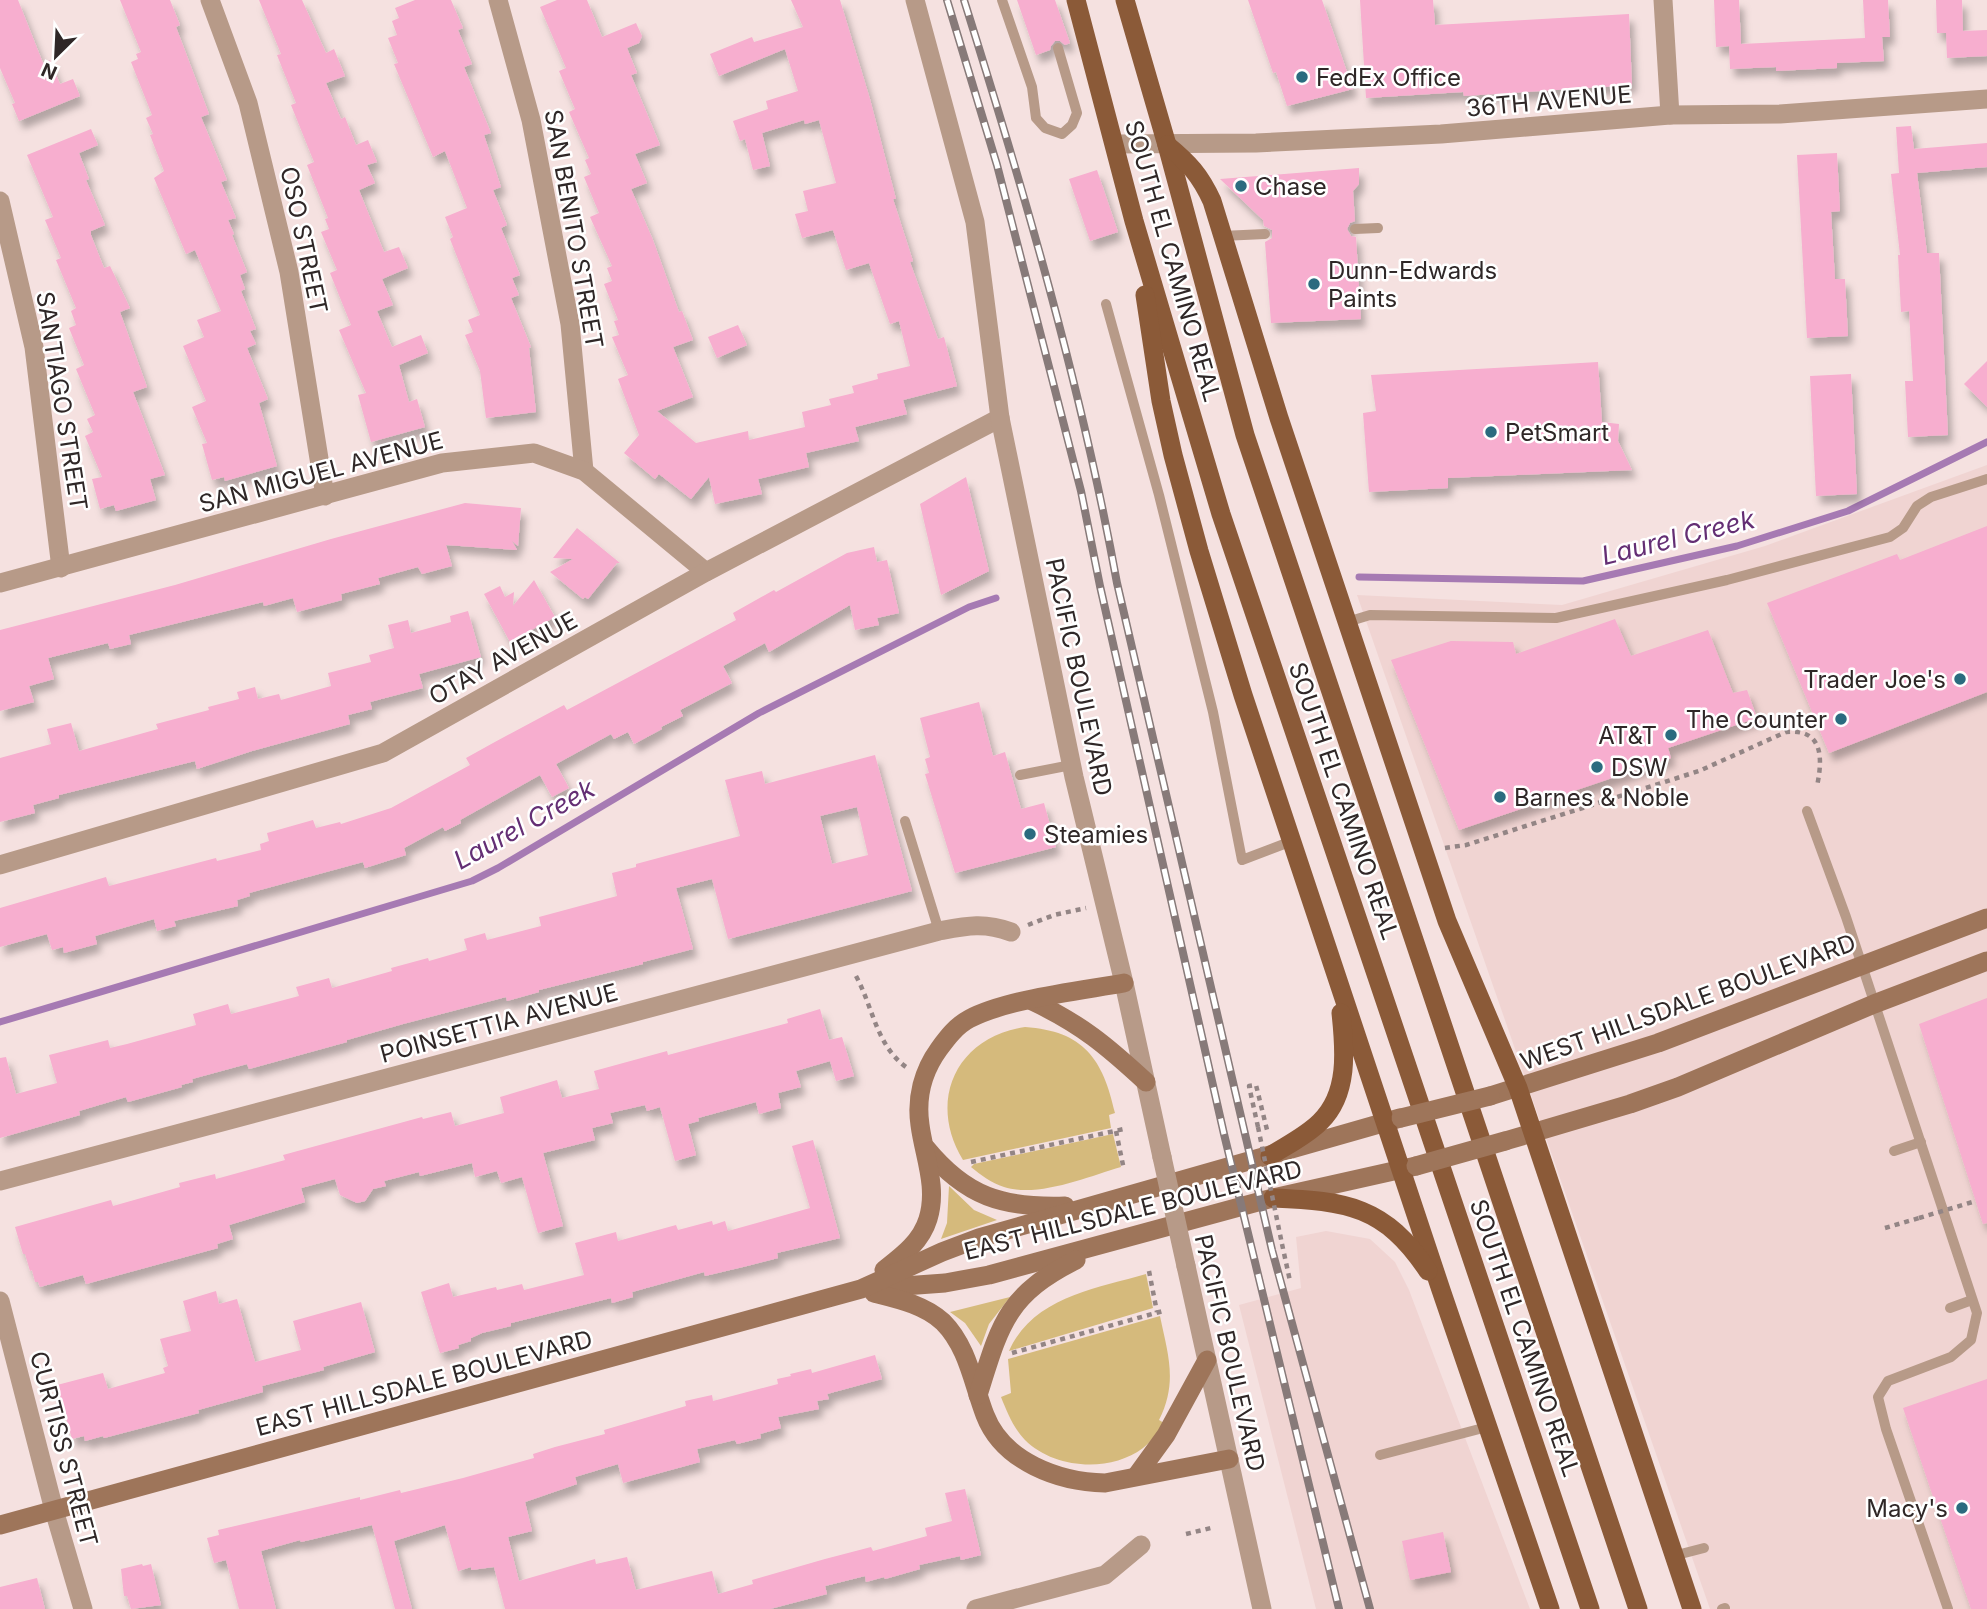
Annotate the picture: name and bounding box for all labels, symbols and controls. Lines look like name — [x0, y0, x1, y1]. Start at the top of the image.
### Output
north arrow — [21, 21, 91, 91]
text: N — [38, 58, 61, 85]
place label: FedEx Office — [1316, 63, 1461, 92]
marker: FedEx Office — [1294, 69, 1310, 85]
street label: 36TH AVENUE — [1465, 79, 1633, 123]
street label: SAN BENITO STREET — [539, 107, 609, 351]
street label: SOUTH EL CAMINO REAL — [1119, 117, 1227, 405]
street label: OSO STREET — [274, 164, 334, 316]
place label: Chase — [1255, 172, 1327, 201]
marker: Chase — [1233, 178, 1249, 194]
place label: Dunn-Edwards Paints — [1328, 256, 1497, 313]
marker: Dunn-Edwards Paints — [1306, 276, 1322, 292]
street label: SANTIAGO STREET — [30, 289, 94, 513]
place label: PetSmart — [1505, 418, 1609, 447]
marker: PetSmart — [1483, 424, 1499, 440]
street label: SAN MIGUEL AVENUE — [196, 425, 446, 519]
water label: Laurel Creek — [1598, 503, 1758, 571]
street label: PACIFIC BOULEVARD — [1040, 555, 1118, 799]
street label: OTAY AVENUE — [424, 605, 582, 711]
street label: SOUTH EL CAMINO REAL — [1283, 659, 1405, 943]
place label: Trader Joe's — [1803, 665, 1946, 694]
marker: Trader Joe's — [1952, 671, 1968, 687]
place label: The Counter — [1686, 705, 1827, 734]
marker: The Counter — [1833, 711, 1849, 727]
place label: AT&T — [1598, 721, 1657, 750]
marker: AT&T — [1663, 727, 1679, 743]
place label: DSW — [1611, 753, 1668, 782]
marker: DSW — [1589, 759, 1605, 775]
water label: Laurel Creek — [448, 772, 601, 876]
place label: Barnes & Noble — [1514, 783, 1689, 812]
marker: Barnes & Noble — [1492, 789, 1508, 805]
place label: Steamies — [1044, 820, 1148, 849]
marker: Steamies — [1022, 826, 1038, 842]
street label: WEST HILLSDALE BOULEVARD — [1516, 928, 1860, 1076]
street label: POINSETTIA AVENUE — [377, 977, 621, 1069]
street label: EAST HILLSDALE BOULEVARD — [961, 1154, 1305, 1266]
street label: SOUTH EL CAMINO REAL — [1464, 1196, 1586, 1480]
street label: PACIFIC BOULEVARD — [1189, 1232, 1271, 1474]
street label: EAST HILLSDALE BOULEVARD — [252, 1324, 596, 1442]
street label: CURTISS STREET — [24, 1348, 104, 1550]
place label: Macy's — [1866, 1494, 1948, 1523]
marker: Macy's — [1954, 1500, 1970, 1516]

